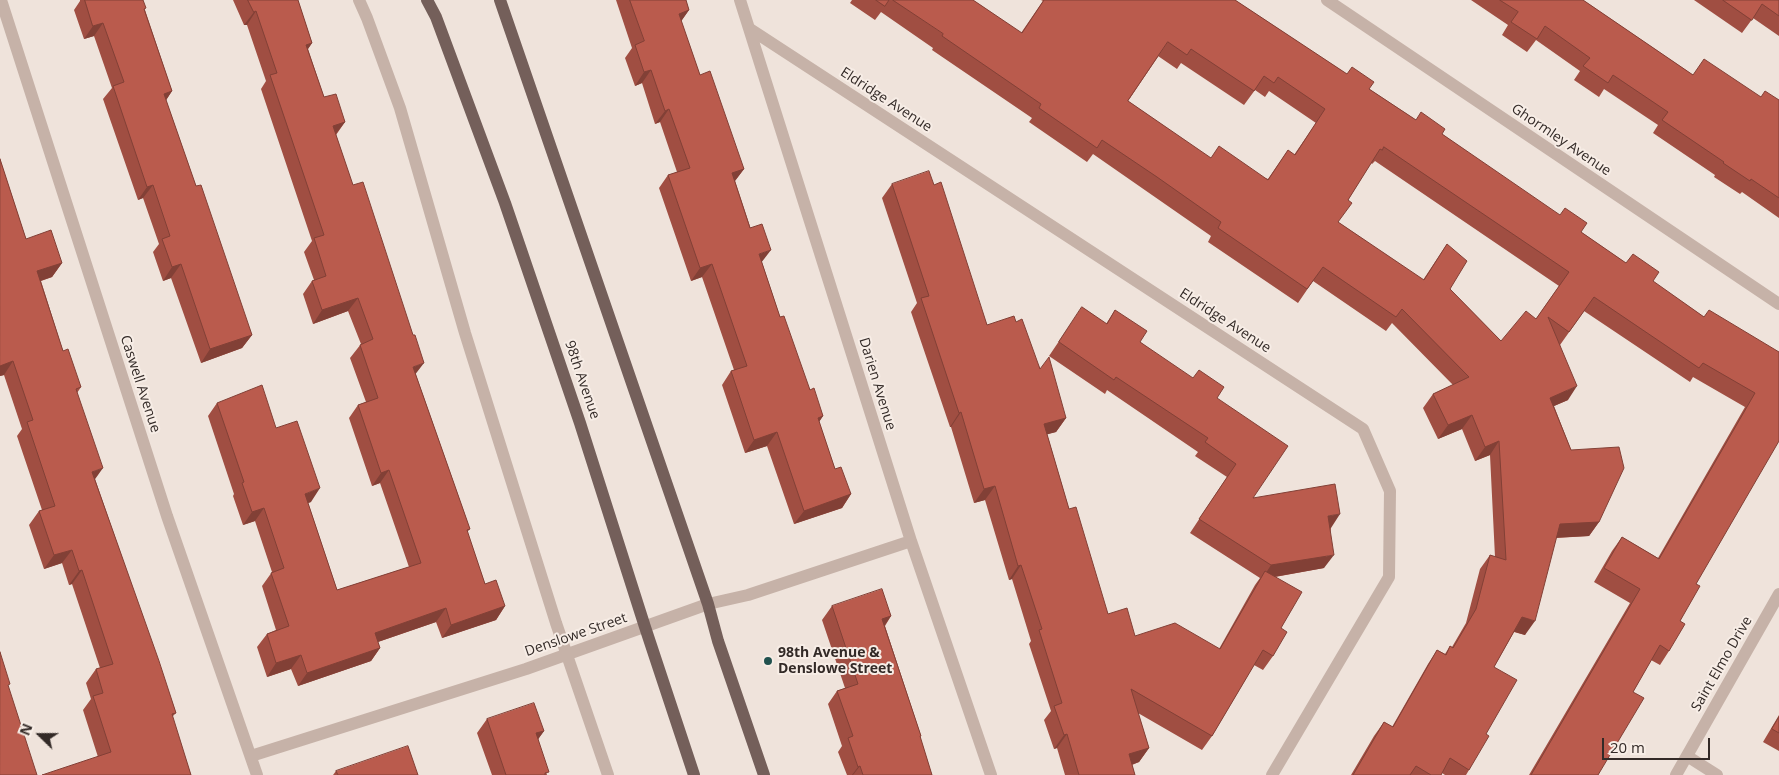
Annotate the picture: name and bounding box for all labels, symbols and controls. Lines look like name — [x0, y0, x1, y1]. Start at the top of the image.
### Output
street label: Eldridge Avenue — [837, 64, 935, 136]
street label: Ghormley Avenue — [1508, 100, 1614, 180]
street label: Eldridge Avenue — [1176, 285, 1274, 357]
street label: Caswell Avenue — [116, 333, 164, 435]
street label: Darien Avenue — [855, 336, 899, 432]
street label: 98th Avenue — [561, 339, 603, 421]
street label: Denslowe Street — [523, 610, 629, 660]
street label: Saint Elmo Drive — [1688, 614, 1756, 714]
place label: 98th Avenue & Denslowe Street — [778, 645, 892, 678]
marker: 98th Avenue & Denslowe Street — [762, 655, 774, 667]
north arrow — [15, 710, 65, 760]
text: N — [15, 720, 37, 738]
scale bar — [1604, 728, 1712, 760]
text: 20 m — [1610, 737, 1645, 757]

